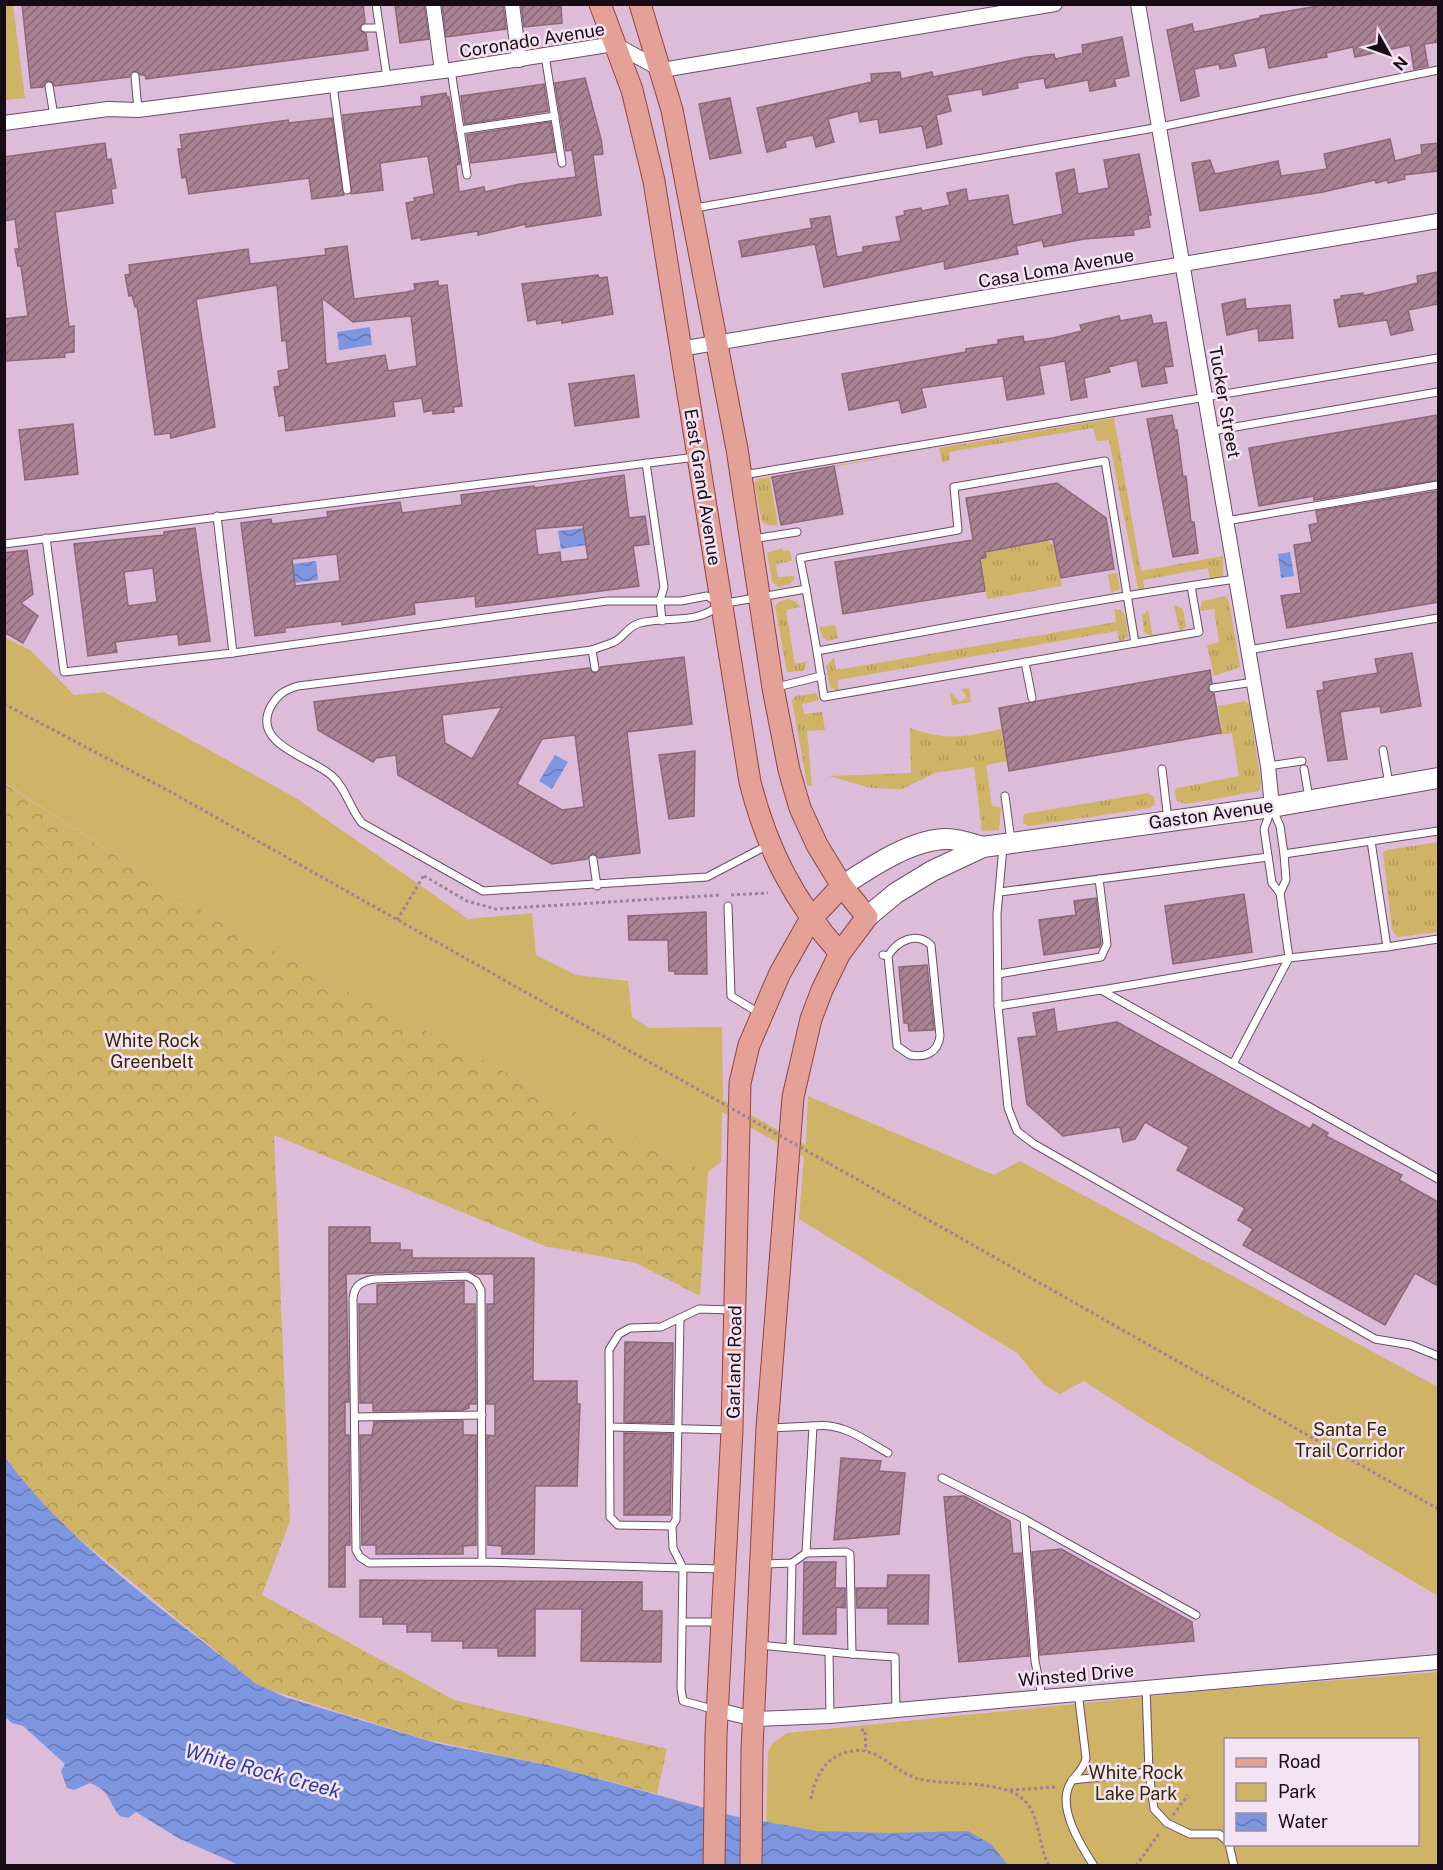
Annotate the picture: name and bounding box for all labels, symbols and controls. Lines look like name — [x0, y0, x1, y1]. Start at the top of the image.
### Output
street label: Coronado Avenue — [458, 18, 606, 62]
north arrow — [1359, 24, 1419, 84]
text: N — [1389, 52, 1411, 74]
street label: Casa Loma Avenue — [977, 244, 1135, 292]
street label: Tucker Street — [1205, 344, 1245, 460]
street label: East Grand Avenue — [680, 407, 726, 567]
street label: Gaston Avenue — [1147, 795, 1275, 833]
park label: White Rock Greenbelt — [104, 1030, 200, 1072]
street label: Garland Road — [723, 1305, 745, 1419]
park label: Santa Fe Trail Corridor — [1295, 1419, 1405, 1461]
street label: Winsted Drive — [1017, 1659, 1135, 1691]
legend — [1224, 1738, 1419, 1846]
water label: White Rock Creek — [183, 1739, 344, 1803]
text: Road — [1278, 1751, 1321, 1772]
park label: White Rock Lake Park — [1088, 1762, 1184, 1804]
text: Park — [1278, 1781, 1316, 1802]
text: Water — [1278, 1811, 1328, 1832]

